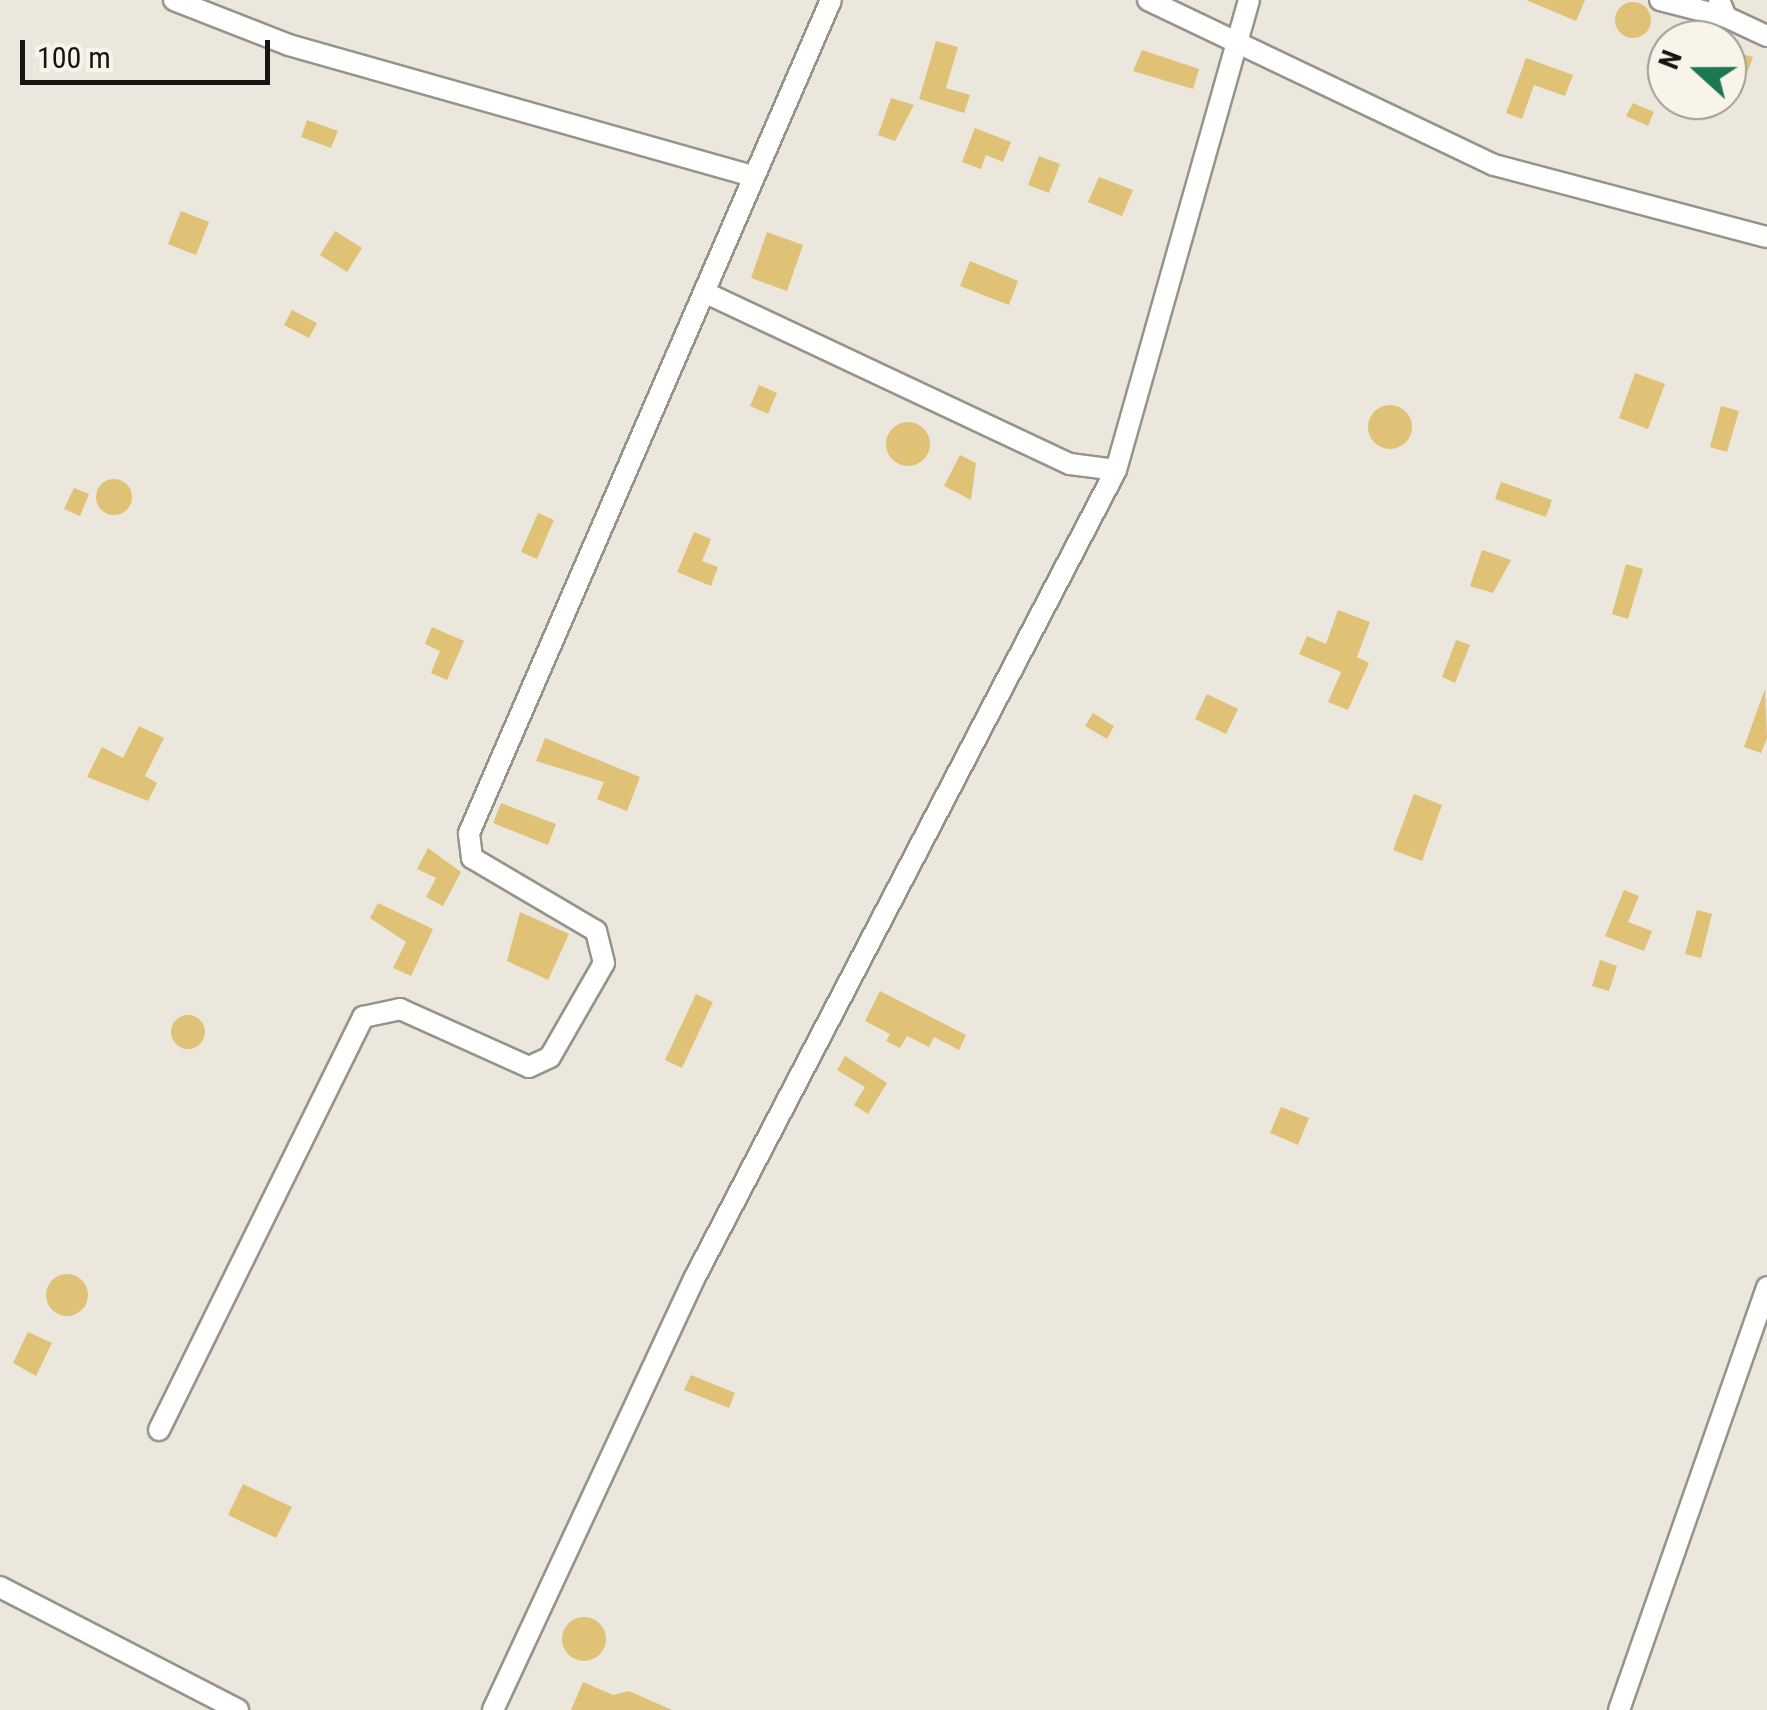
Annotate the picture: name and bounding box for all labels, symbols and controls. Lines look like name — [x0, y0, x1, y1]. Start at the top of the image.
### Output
scale bar — [25, 20, 275, 82]
north arrow — [1647, 20, 1747, 120]
text: 100 m — [37, 40, 111, 75]
text: N — [1652, 46, 1689, 74]

